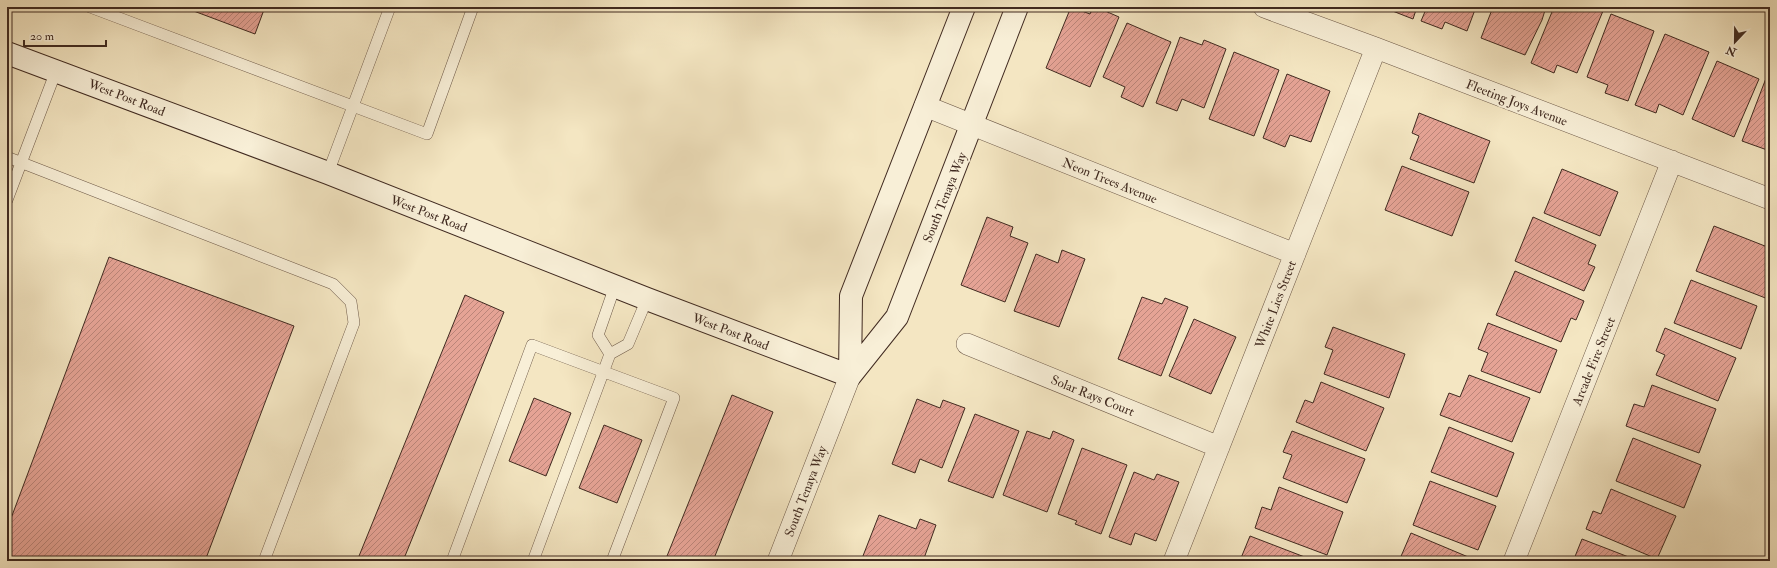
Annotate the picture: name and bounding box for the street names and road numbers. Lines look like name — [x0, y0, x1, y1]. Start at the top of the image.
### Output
street label: West Post Road — [85, 76, 168, 120]
street label: Fleeting Joys Avenue — [1463, 76, 1570, 131]
street label: South Tenaya Way — [920, 150, 971, 245]
street label: Neon Trees Avenue — [1060, 155, 1160, 208]
street label: West Post Road — [387, 192, 470, 236]
street label: White Lies Street — [1251, 258, 1300, 351]
street label: West Post Road — [689, 310, 772, 354]
street label: Arcade Fire Street — [1569, 315, 1619, 409]
street label: Solar Rays Court — [1048, 372, 1137, 421]
street label: South Tenaya Way — [781, 443, 832, 539]

